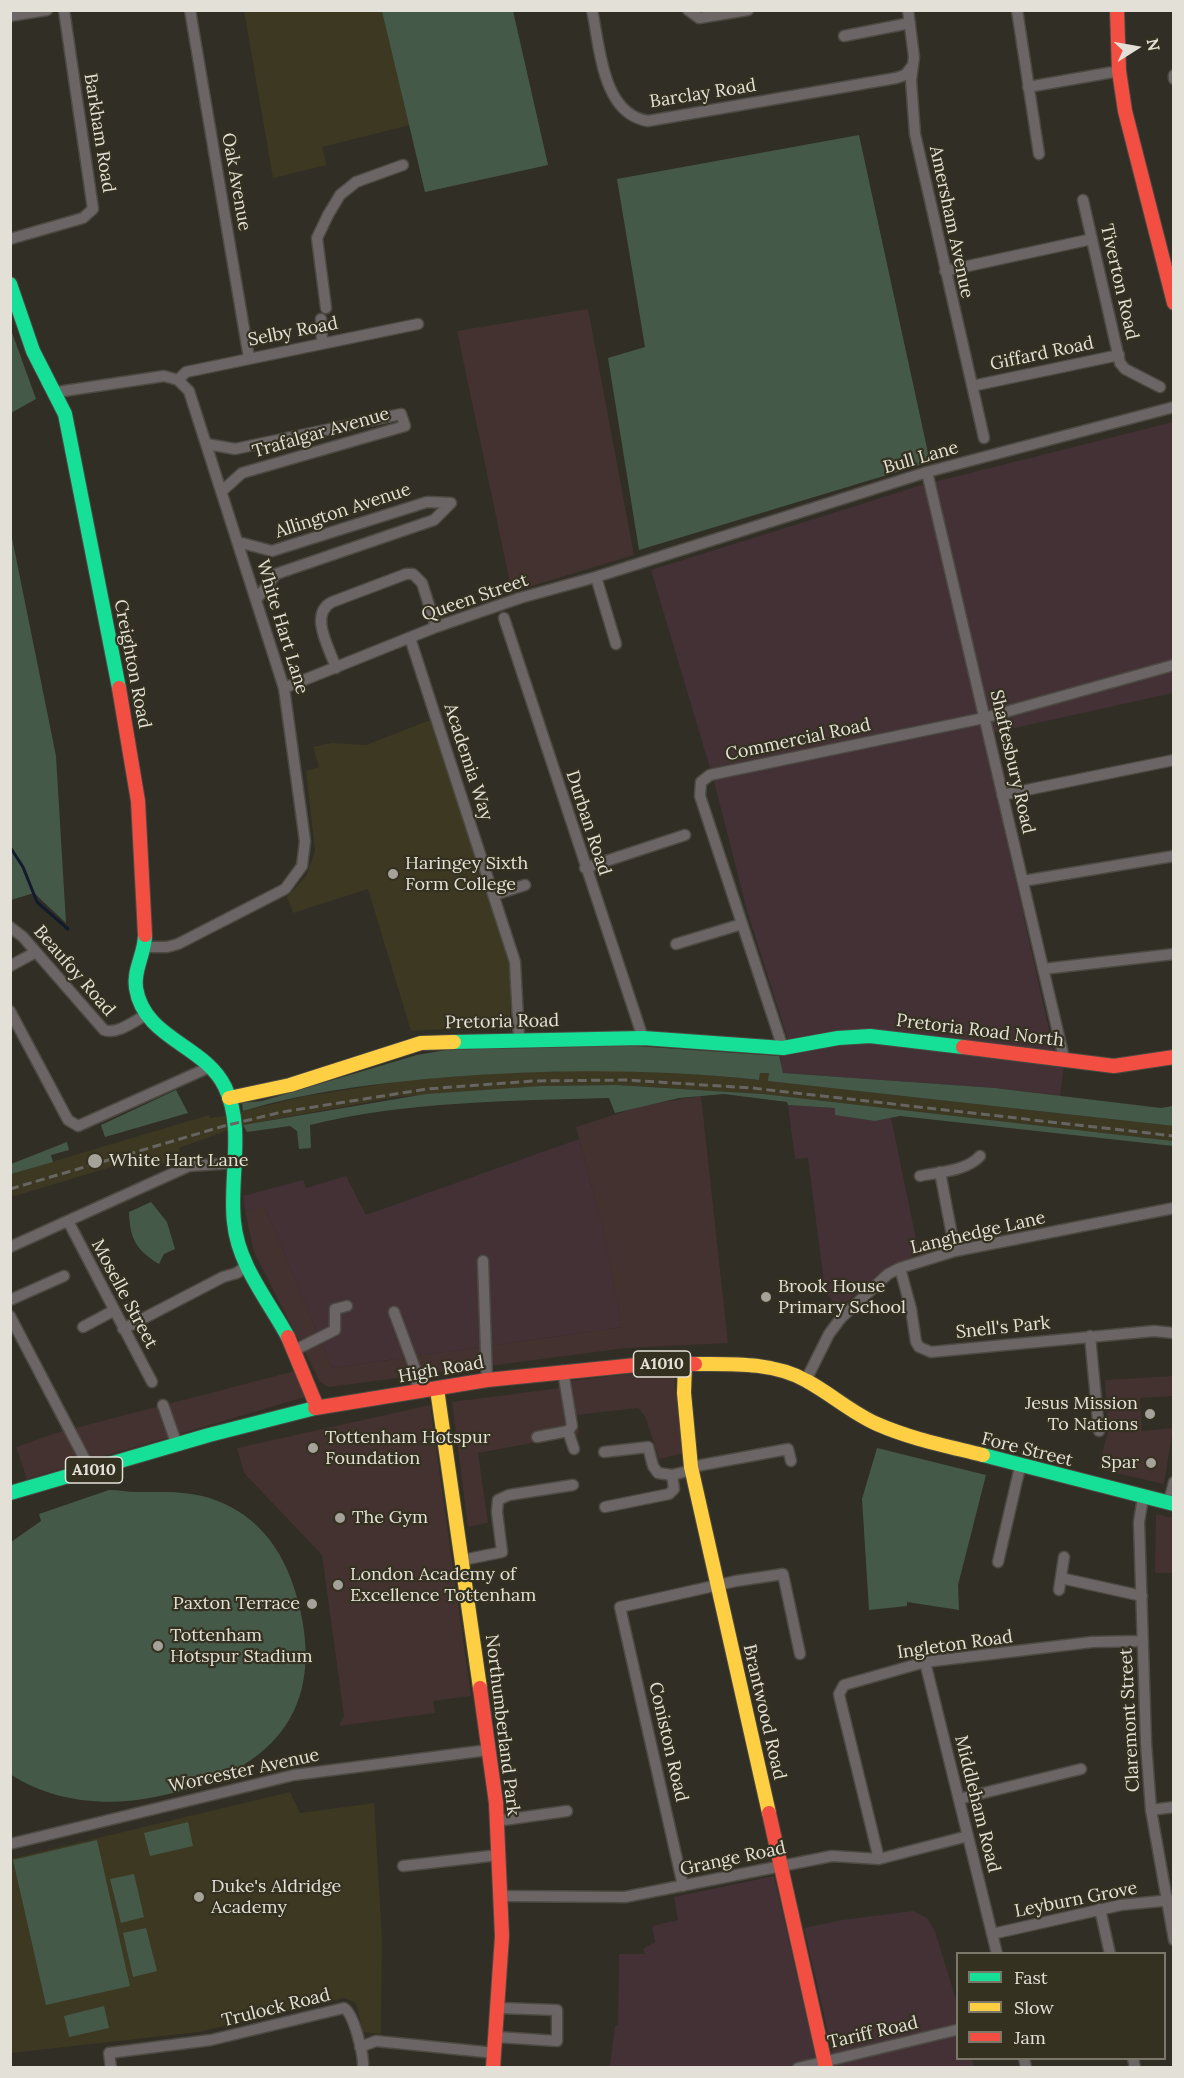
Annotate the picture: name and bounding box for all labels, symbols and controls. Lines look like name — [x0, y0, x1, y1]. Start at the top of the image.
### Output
north arrow — [1106, 18, 1166, 78]
text: N — [1143, 37, 1165, 53]
street label: Barkham Road — [79, 72, 119, 194]
street label: Barclay Road — [648, 75, 758, 113]
street label: Oak Avenue — [217, 131, 255, 233]
street label: Amersham Avenue — [924, 144, 978, 300]
street label: Tiverton Road — [1095, 222, 1143, 342]
street label: Selby Road — [246, 313, 340, 351]
street label: Giffard Road — [988, 332, 1096, 376]
street label: Trafalgar Avenue — [250, 403, 392, 463]
street label: Bull Lane — [881, 437, 961, 479]
street label: Allington Avenue — [272, 479, 414, 543]
street label: White Hart Lane — [251, 557, 313, 697]
street label: Queen Street — [419, 570, 531, 626]
street label: Creighton Road — [109, 598, 155, 730]
street label: Shaftesbury Road — [985, 688, 1039, 836]
street label: Academia Way — [439, 701, 497, 823]
street label: Commercial Road — [723, 714, 873, 766]
street label: Durban Road — [561, 768, 615, 878]
place label: Haringey Sixth Form College — [405, 853, 528, 896]
marker: Haringey Sixth Form College — [386, 867, 400, 881]
street label: Beaufoy Road — [29, 921, 119, 1021]
street label: Pretoria Road — [445, 1010, 559, 1034]
street label: Pretoria Road North — [895, 1010, 1065, 1052]
place label: White Hart Lane — [109, 1150, 248, 1172]
marker: White Hart Lane — [86, 1152, 104, 1170]
street label: Langhedge Lane — [908, 1207, 1048, 1259]
street label: Moselle Street — [86, 1236, 162, 1352]
place label: Brook House Primary School — [778, 1276, 906, 1318]
marker: Brook House Primary School — [759, 1290, 773, 1304]
street label: Snell's Park — [955, 1312, 1051, 1344]
road number: A1010 — [634, 1351, 690, 1377]
street label: High Road — [396, 1352, 486, 1388]
place label: Jesus Mission To Nations — [1025, 1393, 1138, 1436]
marker: Jesus Mission To Nations — [1143, 1407, 1157, 1421]
place label: Tottenham Hotspur Foundation — [325, 1427, 491, 1470]
street label: Fore Street — [979, 1428, 1075, 1472]
marker: Tottenham Hotspur Foundation — [306, 1441, 320, 1455]
place label: Spar — [1101, 1452, 1139, 1474]
marker: Spar — [1144, 1456, 1158, 1470]
road number: A1010 — [66, 1457, 122, 1483]
place label: The Gym — [352, 1507, 428, 1529]
marker: The Gym — [333, 1511, 347, 1525]
place label: London Academy of Excellence Tottenham — [350, 1564, 536, 1606]
marker: London Academy of Excellence Tottenham — [331, 1578, 345, 1592]
place label: Paxton Terrace — [173, 1593, 300, 1615]
marker: Paxton Terrace — [305, 1597, 319, 1611]
place label: Tottenham Hotspur Stadium — [170, 1625, 313, 1668]
street label: Ingleton Road — [896, 1626, 1014, 1664]
street label: Northumberland Park — [480, 1633, 524, 1817]
marker: Tottenham Hotspur Stadium — [151, 1639, 165, 1653]
street label: Brantwood Road — [738, 1642, 790, 1782]
street label: Claremont Street — [1115, 1647, 1145, 1793]
street label: Coniston Road — [644, 1680, 692, 1804]
street label: Middleham Road — [950, 1733, 1004, 1875]
street label: Worcester Avenue — [167, 1744, 321, 1798]
street label: Grange Road — [678, 1837, 788, 1881]
place label: Duke's Aldridge Academy — [211, 1876, 341, 1918]
street label: Leyburn Grove — [1013, 1877, 1139, 1923]
marker: Duke's Aldridge Academy — [192, 1890, 206, 1904]
legend — [956, 1952, 1166, 2060]
text: Fast — [1014, 1966, 1048, 1989]
street label: Trulock Road — [220, 1984, 332, 2032]
text: Slow — [1014, 1996, 1054, 2019]
street label: Tariff Road — [826, 2012, 920, 2054]
text: Jam — [1014, 2026, 1046, 2049]

